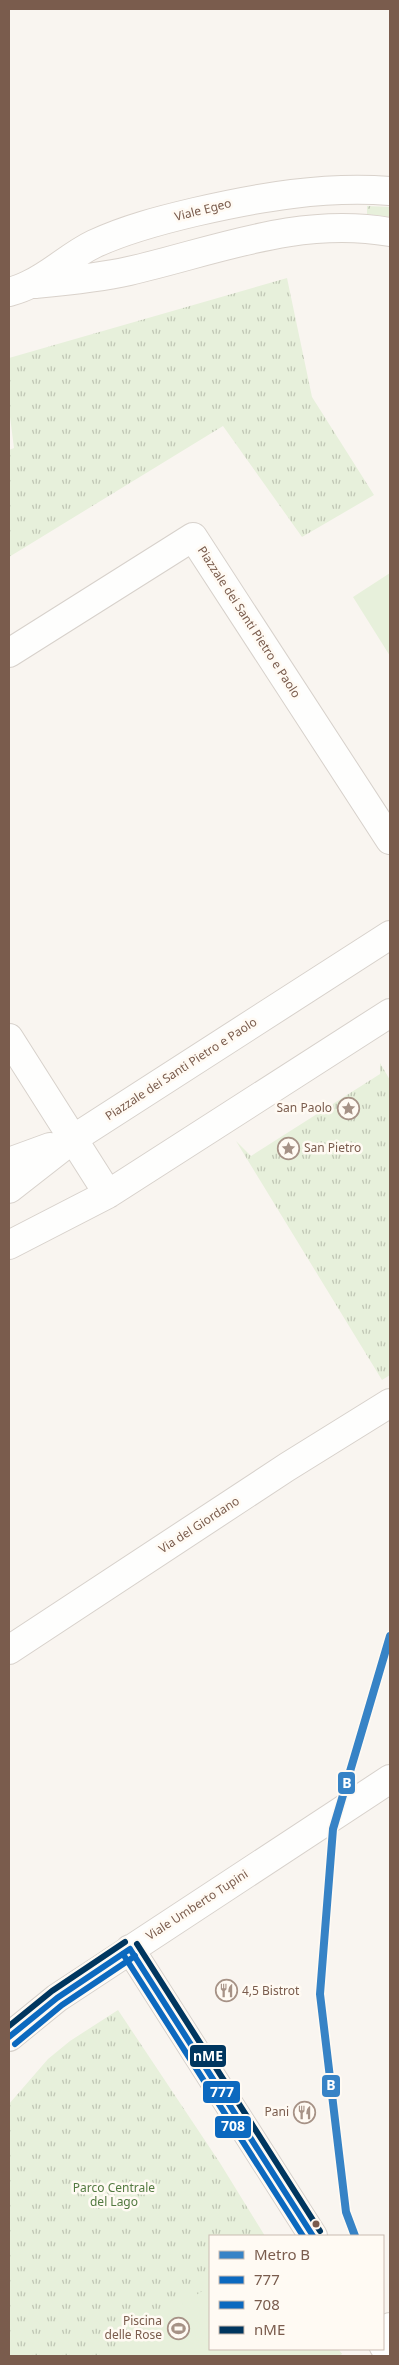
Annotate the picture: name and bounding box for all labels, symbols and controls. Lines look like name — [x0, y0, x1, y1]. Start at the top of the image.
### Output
street label: Viale Egeo — [173, 194, 233, 225]
street label: Piazzale dei Santi Pietro e Paolo — [194, 543, 305, 701]
street label: Piazzale dei Santi Pietro e Paolo — [102, 1013, 260, 1124]
place icon: San Paolo — [336, 1096, 360, 1120]
place label: San Paolo — [277, 1099, 332, 1116]
place icon: San Pietro — [276, 1136, 300, 1160]
place label: San Pietro — [304, 1139, 361, 1156]
street label: Via del Giordano — [155, 1492, 242, 1557]
line badge: B — [337, 1771, 356, 1795]
text: B — [342, 1773, 352, 1792]
street label: Viale Umberto Tupini — [142, 1865, 251, 1944]
restaurant icon: 4,5 Bistrot — [214, 1979, 238, 2003]
place label: 4,5 Bistrot — [242, 1982, 300, 1999]
line badge: nME — [189, 2044, 227, 2068]
text: nME — [193, 2046, 223, 2065]
line badge: B — [321, 2074, 341, 2098]
text: B — [326, 2075, 336, 2094]
line badge: 777 — [202, 2080, 241, 2104]
text: 777 — [210, 2082, 234, 2101]
restaurant icon: Pani — [293, 2100, 317, 2124]
place label: Pani — [264, 2103, 289, 2120]
line badge: 708 — [214, 2115, 252, 2139]
text: 708 — [221, 2116, 245, 2135]
park label: Parco Centrale del Lago — [73, 2179, 155, 2210]
unlabelled marker — [311, 2219, 321, 2229]
legend — [209, 2235, 384, 2350]
text: Metro B — [254, 2244, 310, 2264]
text: 777 — [254, 2269, 280, 2289]
text: 708 — [254, 2294, 280, 2314]
place label: Piscina delle Rose — [105, 2312, 162, 2343]
sports icon: Piscina delle Rose — [166, 2316, 190, 2340]
text: nME — [254, 2319, 285, 2339]

